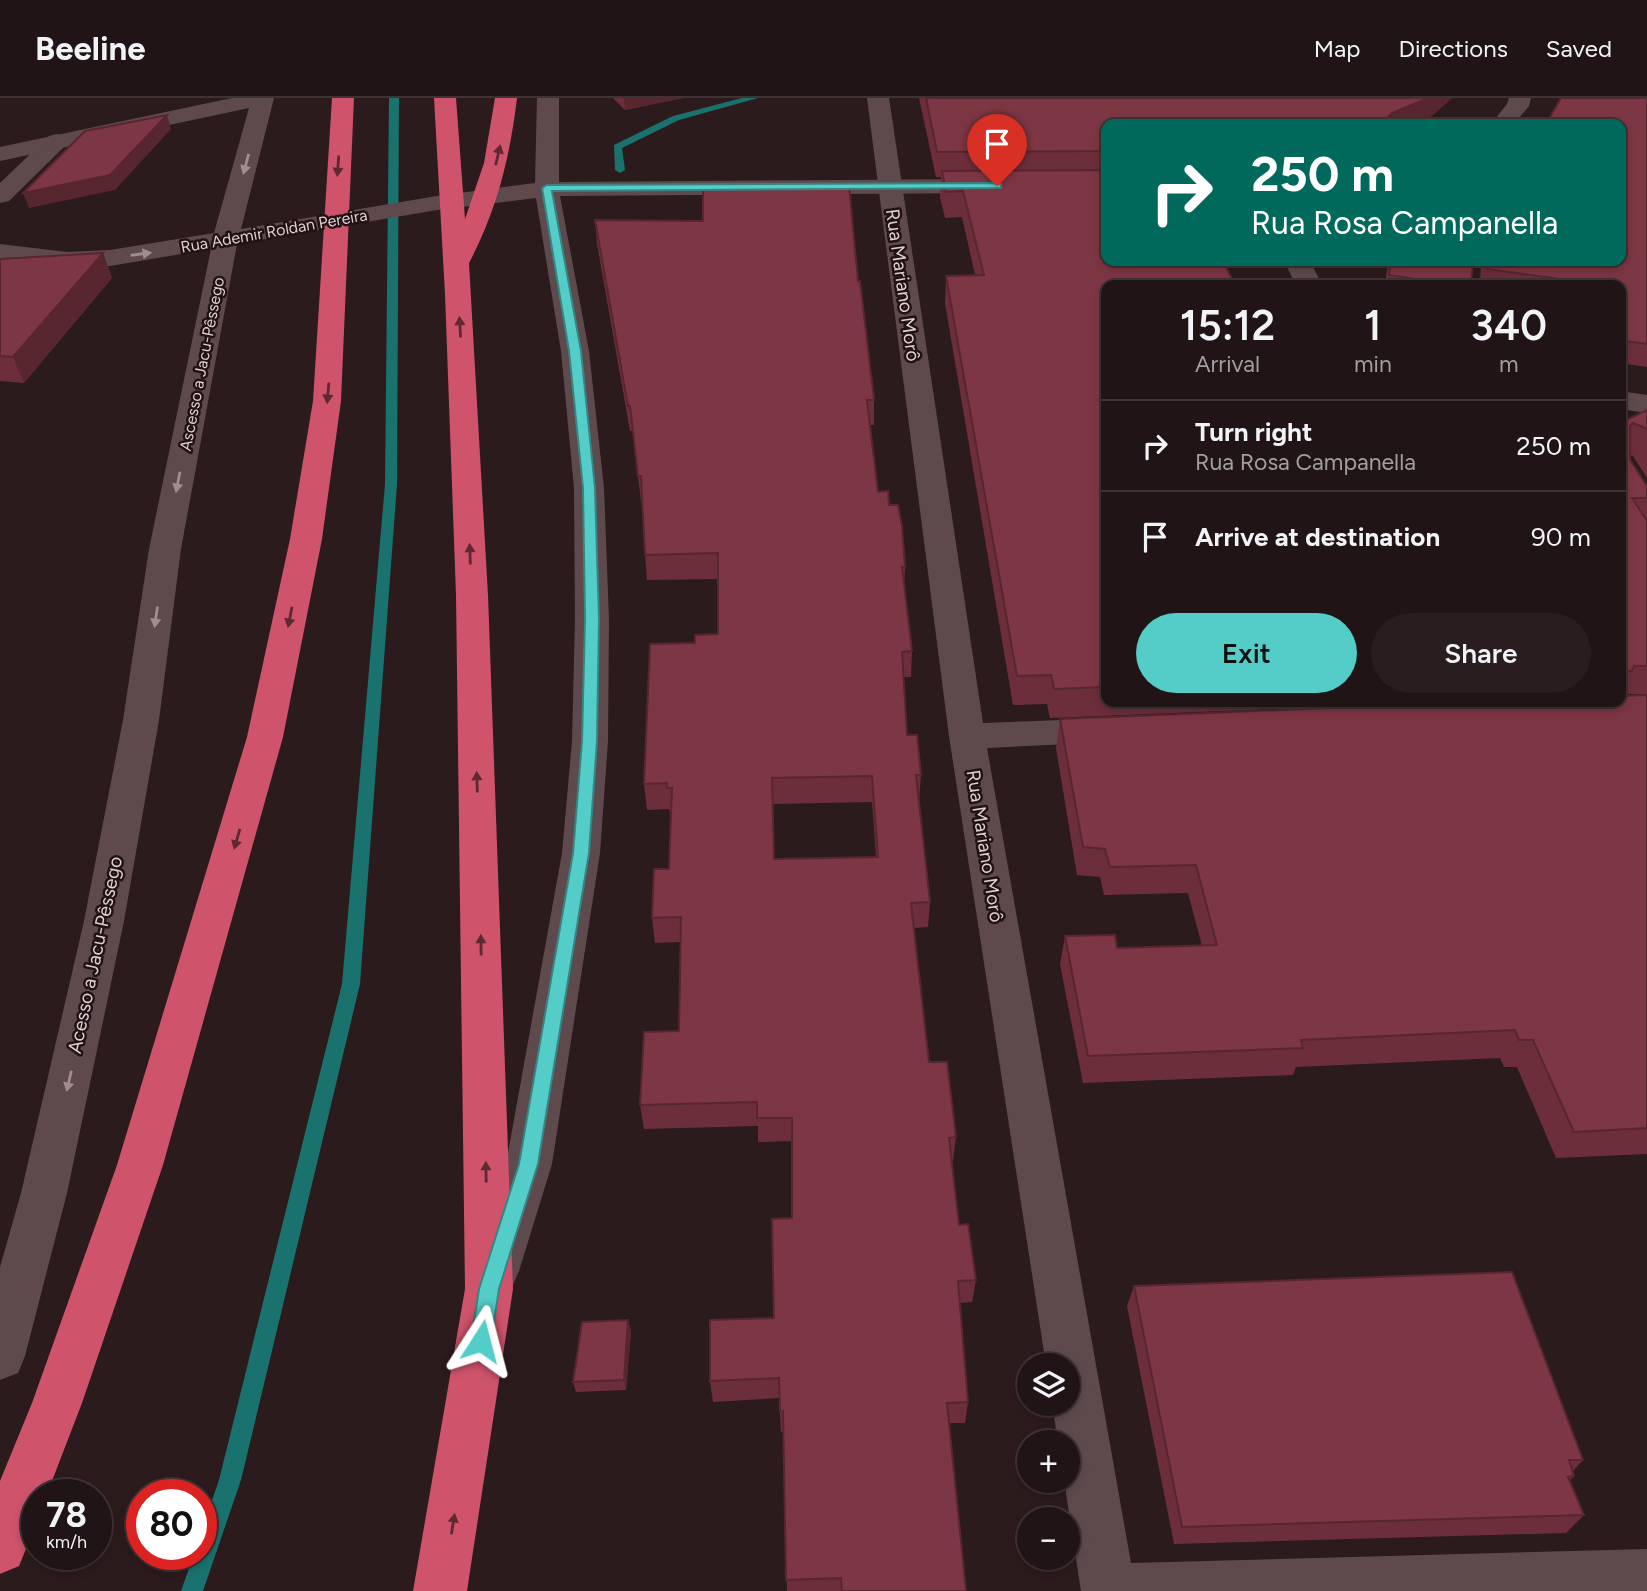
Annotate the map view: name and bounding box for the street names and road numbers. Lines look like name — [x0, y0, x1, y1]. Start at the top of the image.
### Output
street label: Rua Ademir Roldan Pereira — [179, 205, 369, 257]
street label: Rua Mariano Morô — [881, 207, 925, 363]
street label: Ascesso a Jacu-Pêssego — [176, 275, 228, 453]
street label: Rua Mariano Morô — [962, 768, 1008, 924]
street label: Acesso a Jacu-Pêssego — [63, 854, 127, 1056]

